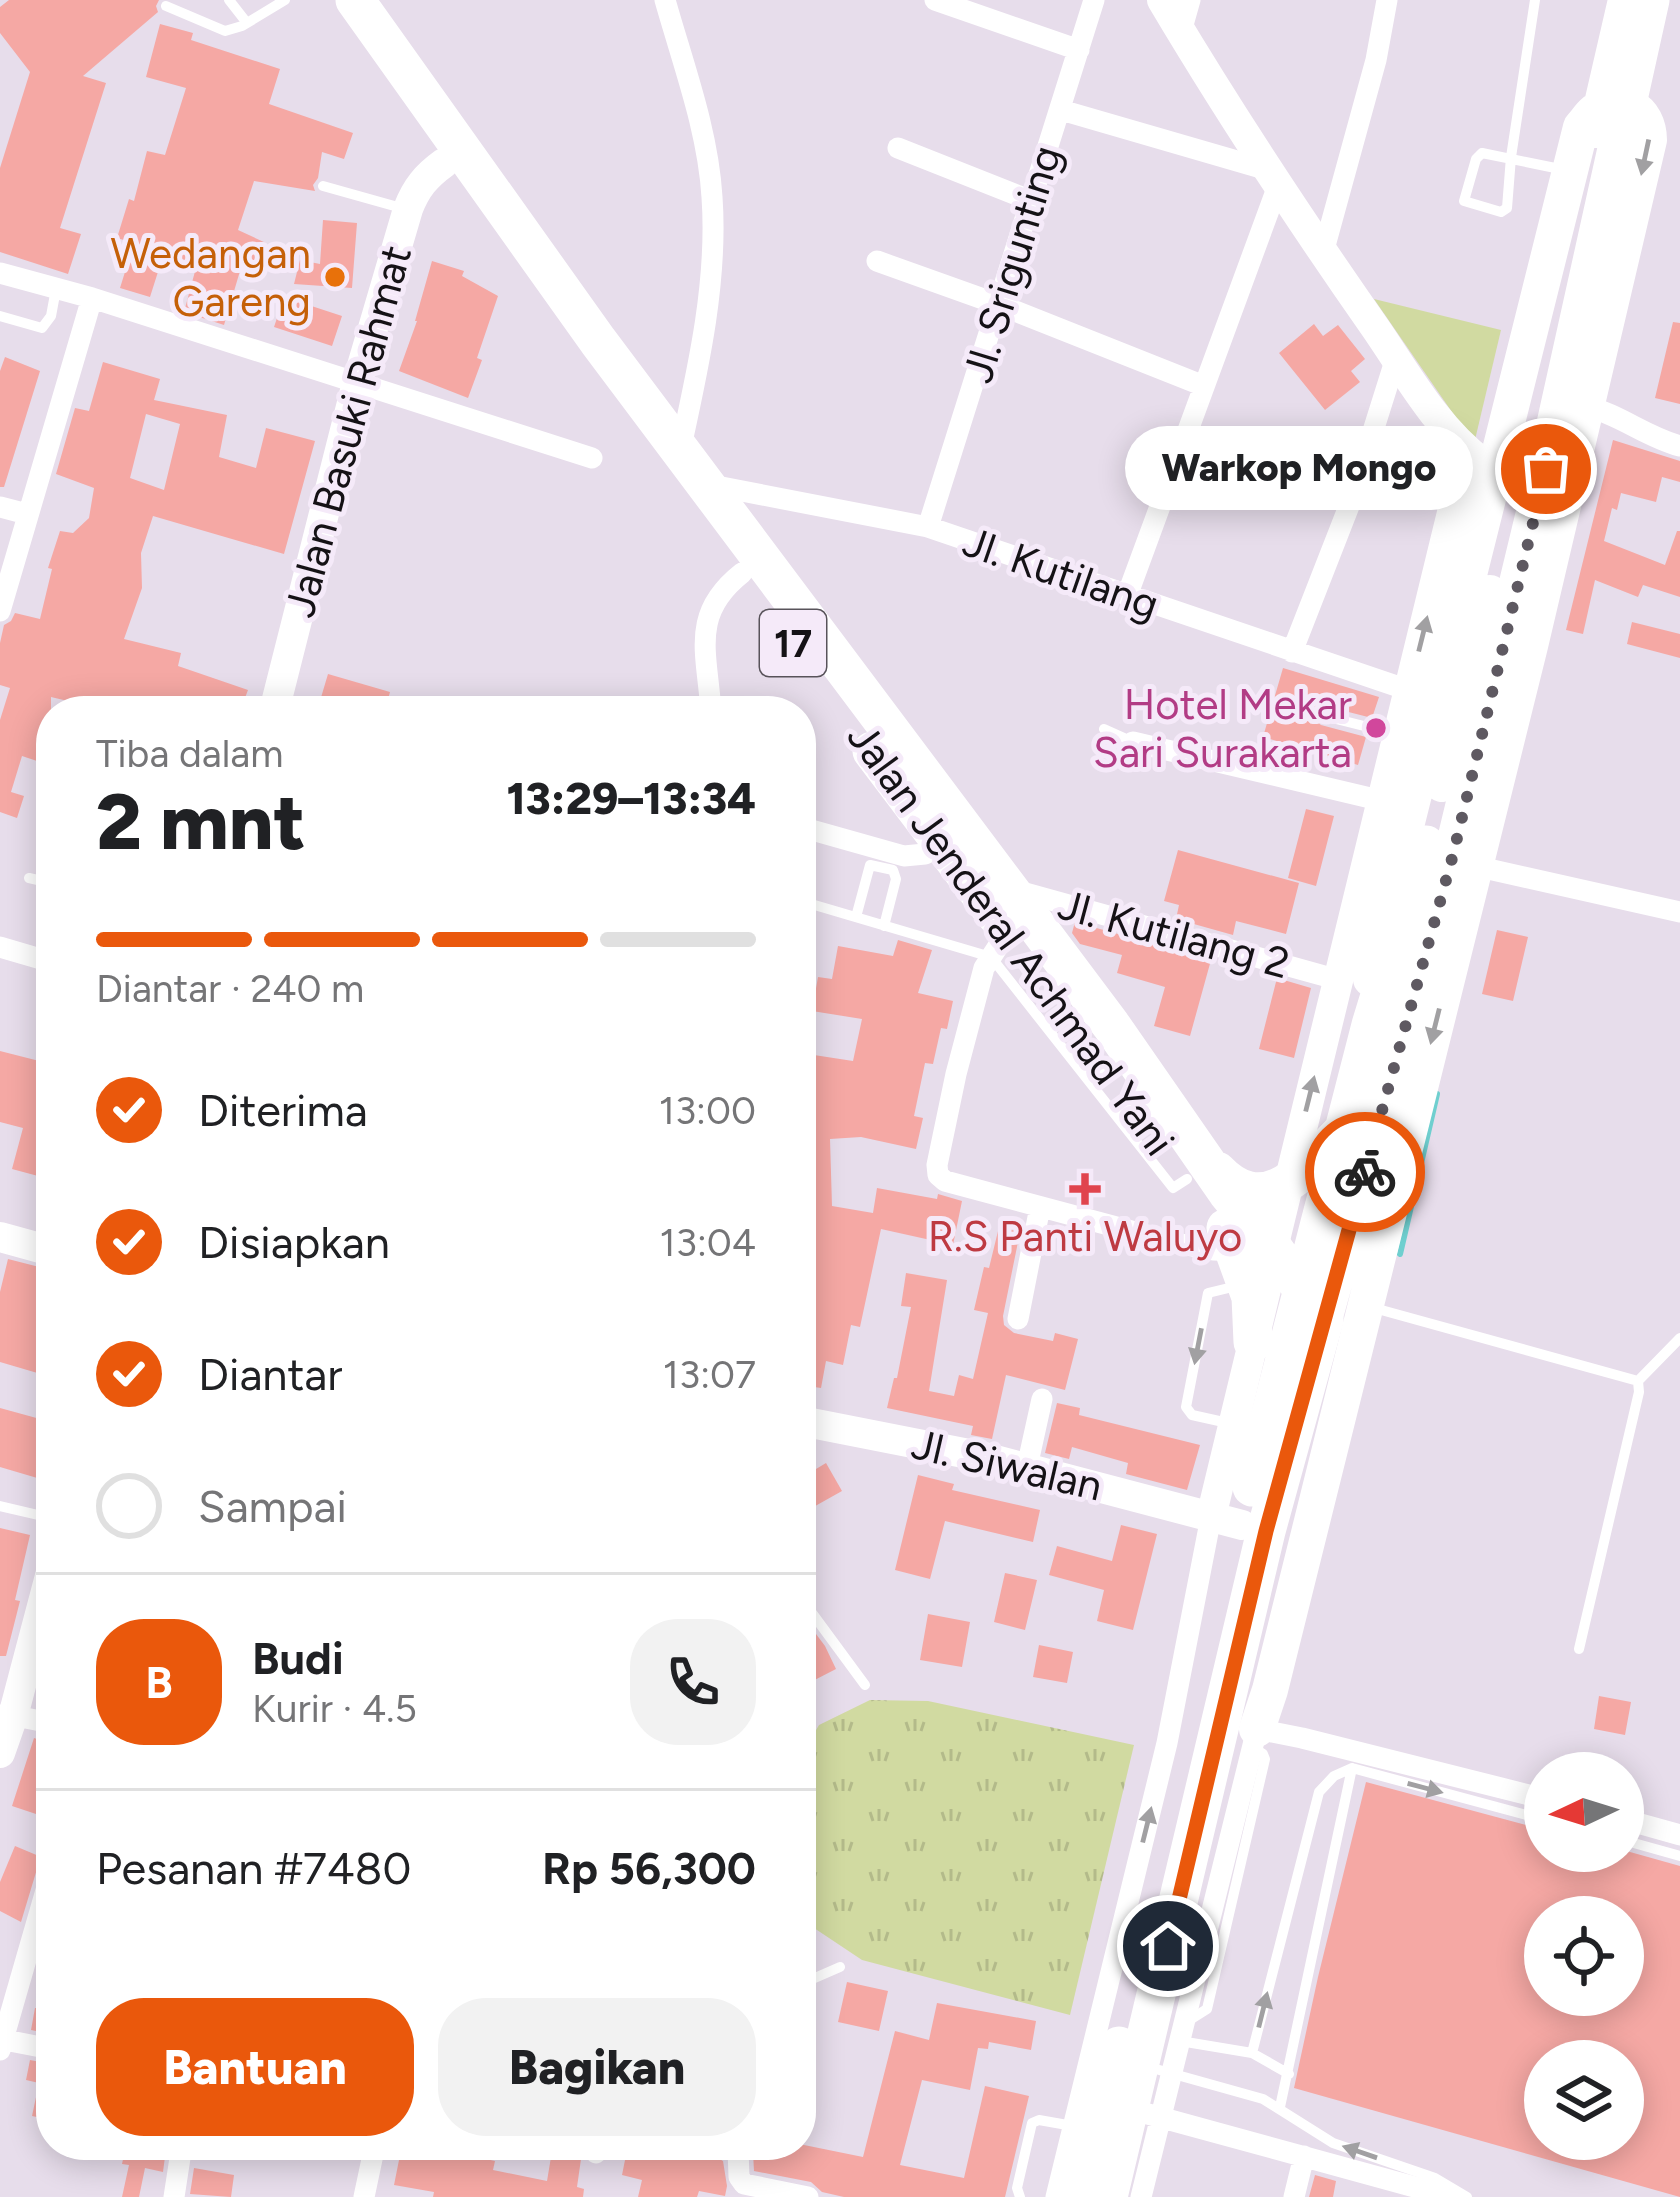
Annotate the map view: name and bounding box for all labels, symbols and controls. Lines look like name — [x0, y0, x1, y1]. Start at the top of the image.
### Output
street label: Jl. Srigunting — [952, 139, 1072, 389]
one-way arrow — [1634, 139, 1653, 177]
place label: Wedangan Gareng — [110, 228, 311, 327]
street label: Jalan Basuki Rahmat — [274, 240, 422, 622]
marker: Wedangan Gareng — [322, 264, 348, 290]
pin — [1495, 418, 1597, 520]
callout: Warkop Mongo — [1126, 427, 1474, 511]
icon: bag — [1513, 436, 1579, 502]
text: Warkop Mongo — [1162, 444, 1436, 491]
street label: Jl. Kutilang — [957, 516, 1165, 630]
road number: 17 — [760, 610, 826, 676]
one-way arrow — [1415, 614, 1434, 652]
place label: Hotel Mekar Sari Surakarta — [1093, 679, 1352, 778]
street label: Jalan Jenderal Achmad Yani — [837, 713, 1185, 1165]
marker: Hotel Mekar Sari Surakarta — [1363, 715, 1389, 741]
text: Tiba dalam — [96, 730, 283, 777]
text: 13:29–13:34 — [506, 771, 756, 825]
text: 2 mnt — [96, 775, 306, 869]
street label: Jl. Kutilang 2 — [1053, 879, 1295, 989]
text: Diantar · 240 m — [96, 965, 364, 1012]
one-way arrow — [1425, 1008, 1444, 1045]
one-way arrow — [1301, 1075, 1320, 1112]
icon: check — [96, 1077, 162, 1143]
text: Diterima — [198, 1083, 368, 1137]
text: 13:00 — [659, 1087, 756, 1134]
courier — [1305, 1112, 1425, 1232]
icon: bike — [1332, 1139, 1398, 1205]
marker: R.S Panti Waluyo — [1069, 1173, 1101, 1205]
icon: check — [96, 1209, 162, 1275]
place label: R.S Panti Waluyo — [928, 1211, 1242, 1262]
text: Disiapkan — [198, 1215, 390, 1269]
text: 13:04 — [660, 1219, 756, 1266]
one-way arrow — [1188, 1328, 1207, 1366]
icon: check — [96, 1341, 162, 1407]
text: Diantar — [198, 1347, 343, 1401]
text: 13:07 — [663, 1351, 756, 1398]
street label: Jl. Siwalan — [907, 1418, 1107, 1512]
text: Sampai — [198, 1479, 347, 1533]
button: phone — [630, 1619, 756, 1745]
text: Budi — [252, 1631, 344, 1685]
text: B — [145, 1655, 173, 1709]
text: Kurir · 4.5 — [252, 1685, 417, 1732]
north arrow — [1524, 1752, 1644, 1872]
map controls — [1524, 1752, 1644, 2160]
one-way arrow — [1407, 1779, 1444, 1798]
one-way arrow — [1138, 1807, 1157, 1844]
text: Pesanan #7480 — [96, 1841, 411, 1895]
text: Rp 56,300 — [542, 1841, 756, 1895]
pin — [1117, 1895, 1219, 1997]
button: locate — [1524, 1896, 1644, 2016]
icon: home — [1135, 1913, 1201, 1979]
one-way arrow — [1254, 1991, 1273, 2028]
button: Bantuan — [96, 1998, 414, 2136]
button: Bagikan — [438, 1998, 756, 2136]
button: layers — [1524, 2040, 1644, 2160]
one-way arrow — [1342, 2142, 1378, 2160]

